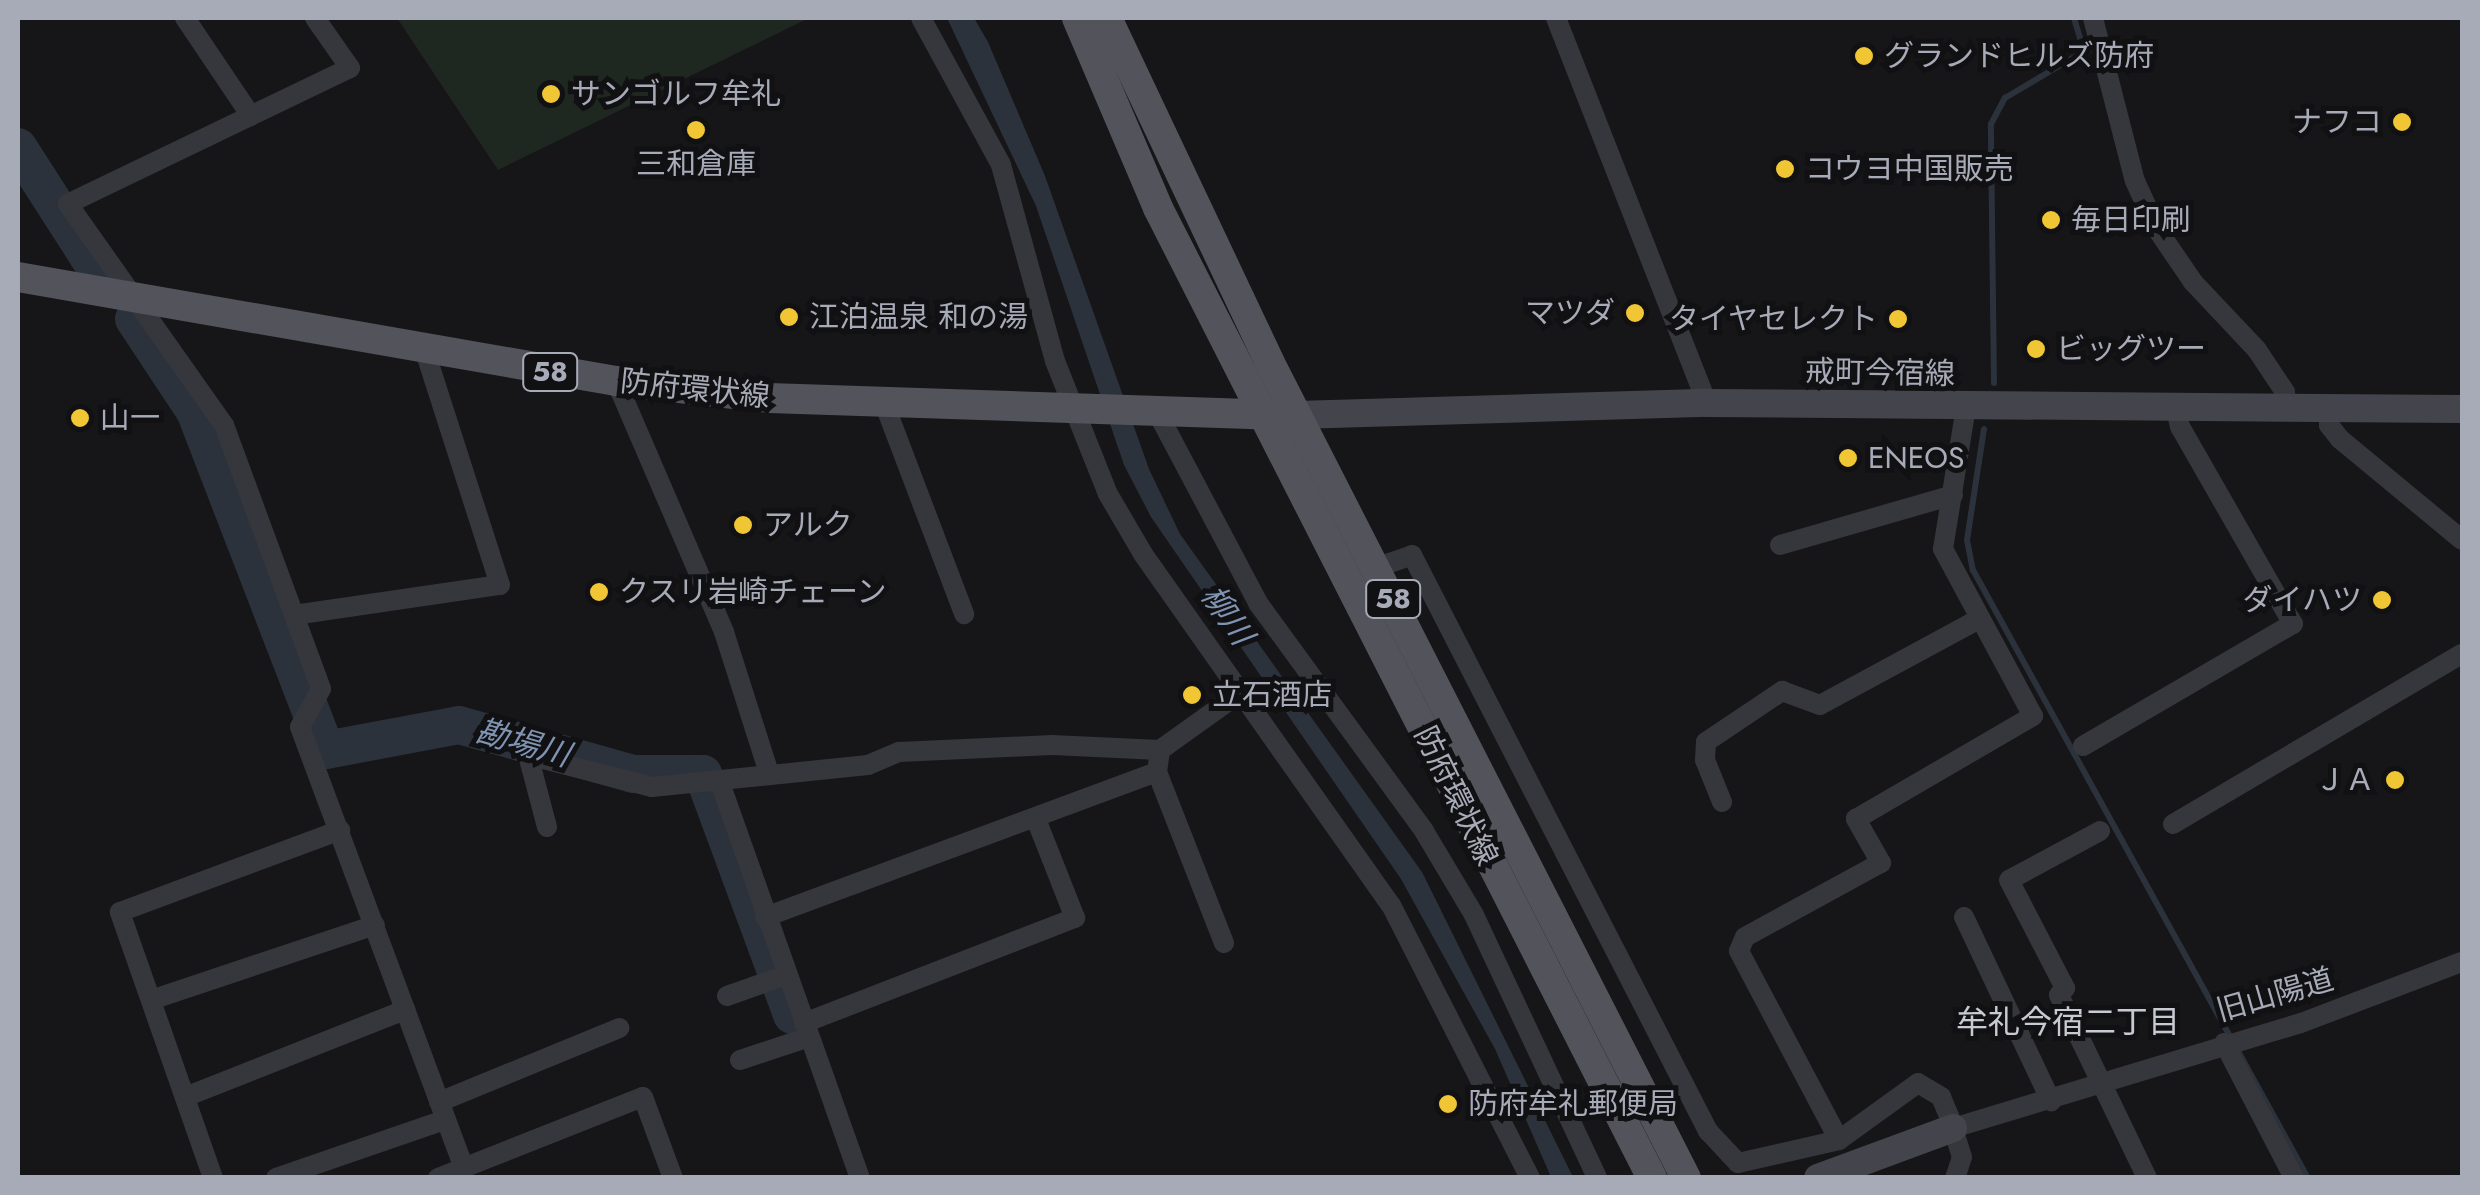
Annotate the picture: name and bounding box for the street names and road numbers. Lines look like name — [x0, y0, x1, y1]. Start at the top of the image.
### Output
road number: 58 — [520, 349, 580, 395]
street label: 戒町今宿線 — [1805, 354, 1955, 392]
street label: 防府環状線 — [619, 363, 771, 415]
road number: 58 — [1363, 576, 1423, 622]
street label: 防府環状線 — [1407, 721, 1505, 871]
street label: 旧山陽道 — [2212, 961, 2338, 1029]

